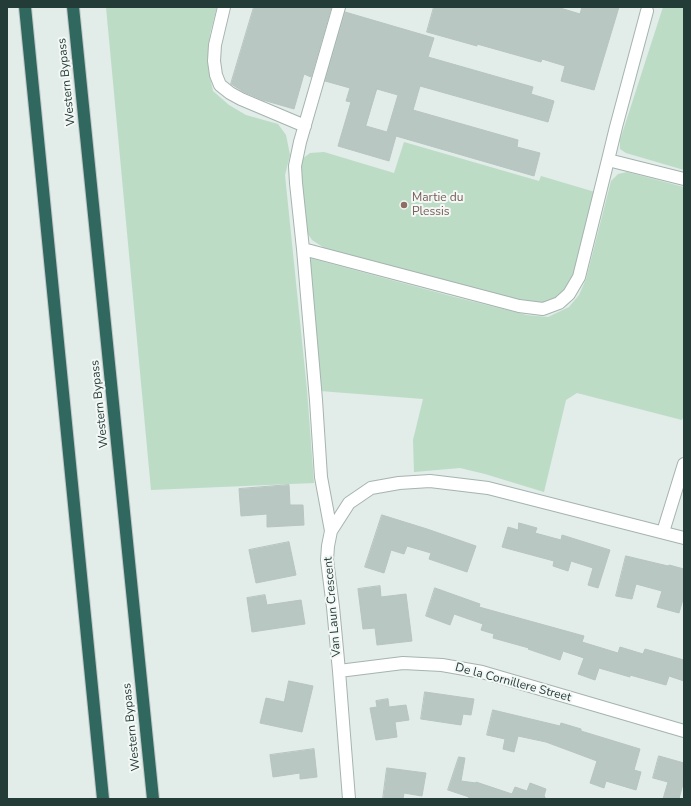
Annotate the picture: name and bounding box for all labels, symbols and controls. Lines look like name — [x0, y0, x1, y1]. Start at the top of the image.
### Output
street label: Western Bypass — [55, 37, 79, 127]
place label: Martie du Plessis — [412, 191, 463, 219]
marker: Martie du Plessis — [399, 200, 409, 210]
street label: Western Bypass — [88, 359, 112, 449]
street label: Van Laun Crescent — [321, 556, 345, 658]
street label: De la Cornillere Street — [453, 661, 573, 705]
street label: Western Bypass — [120, 682, 144, 772]

